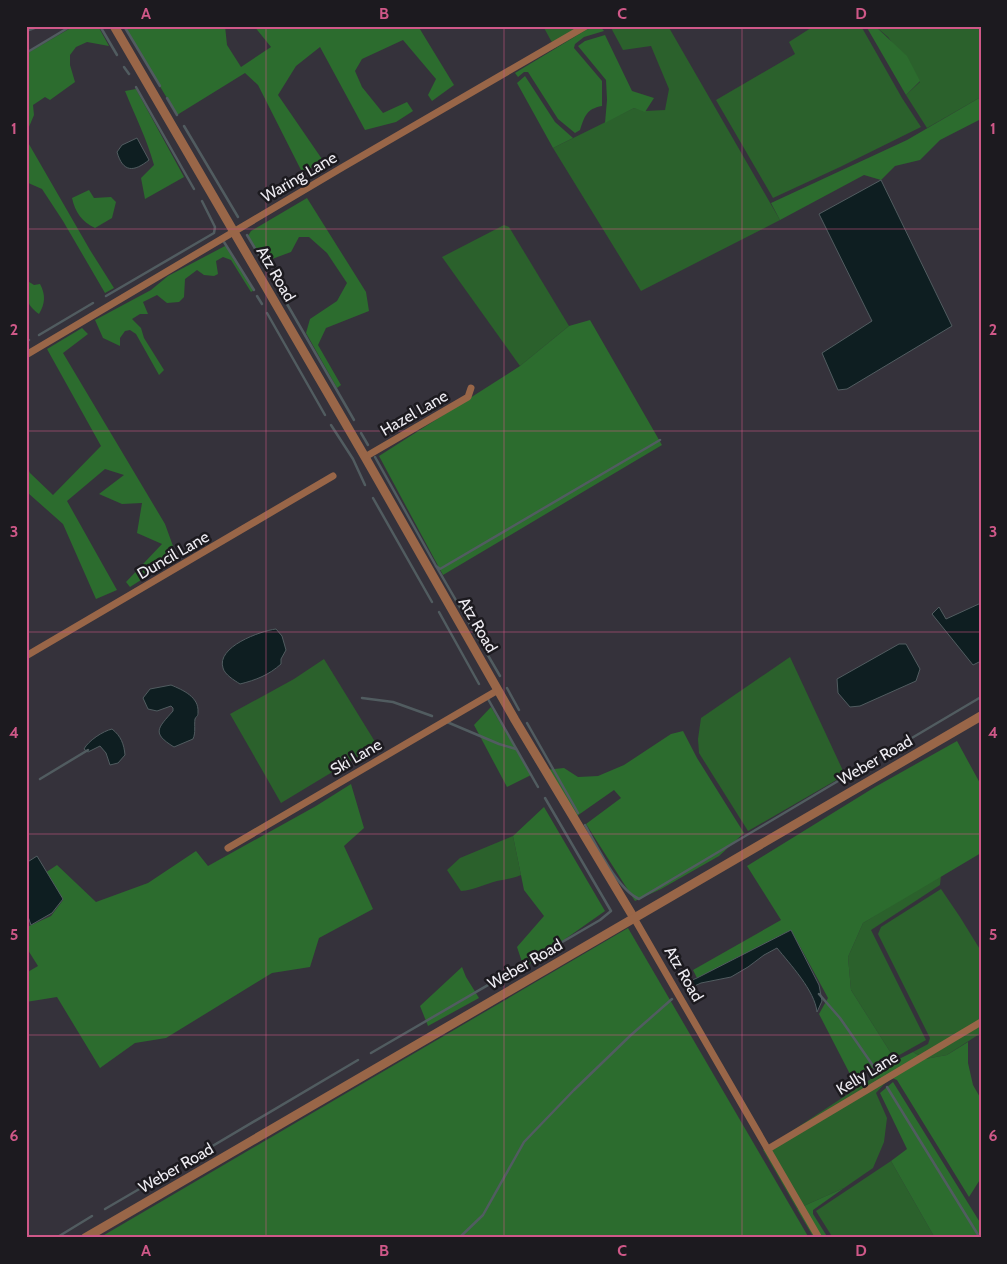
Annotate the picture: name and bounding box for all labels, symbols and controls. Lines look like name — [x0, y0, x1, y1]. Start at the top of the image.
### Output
text: A — [141, 4, 151, 23]
text: B — [379, 4, 389, 23]
text: C — [617, 4, 627, 23]
text: D — [855, 4, 867, 23]
text: 1 — [11, 119, 17, 138]
text: 1 — [990, 119, 996, 138]
street label: Waring Lane — [258, 148, 340, 206]
street label: Atz Road — [253, 243, 299, 305]
text: 2 — [10, 320, 18, 339]
text: 2 — [989, 320, 997, 339]
street label: Hazel Lane — [377, 386, 451, 440]
text: 3 — [10, 522, 18, 541]
text: 3 — [989, 522, 997, 541]
street label: Duncil Lane — [134, 527, 212, 583]
street label: Atz Road — [455, 594, 501, 656]
text: 4 — [9, 723, 19, 742]
text: 4 — [988, 723, 998, 742]
street label: Weber Road — [834, 731, 916, 789]
street label: Ski Lane — [327, 735, 385, 779]
text: 5 — [10, 925, 18, 944]
text: 5 — [989, 925, 997, 944]
street label: Weber Road — [484, 935, 566, 993]
street label: Atz Road — [661, 943, 707, 1005]
street label: Kelly Lane — [833, 1047, 901, 1099]
text: 6 — [10, 1126, 19, 1145]
text: 6 — [989, 1126, 998, 1145]
street label: Weber Road — [135, 1139, 217, 1197]
text: A — [141, 1241, 151, 1260]
text: B — [379, 1241, 389, 1260]
text: C — [617, 1241, 627, 1260]
text: D — [855, 1241, 867, 1260]

